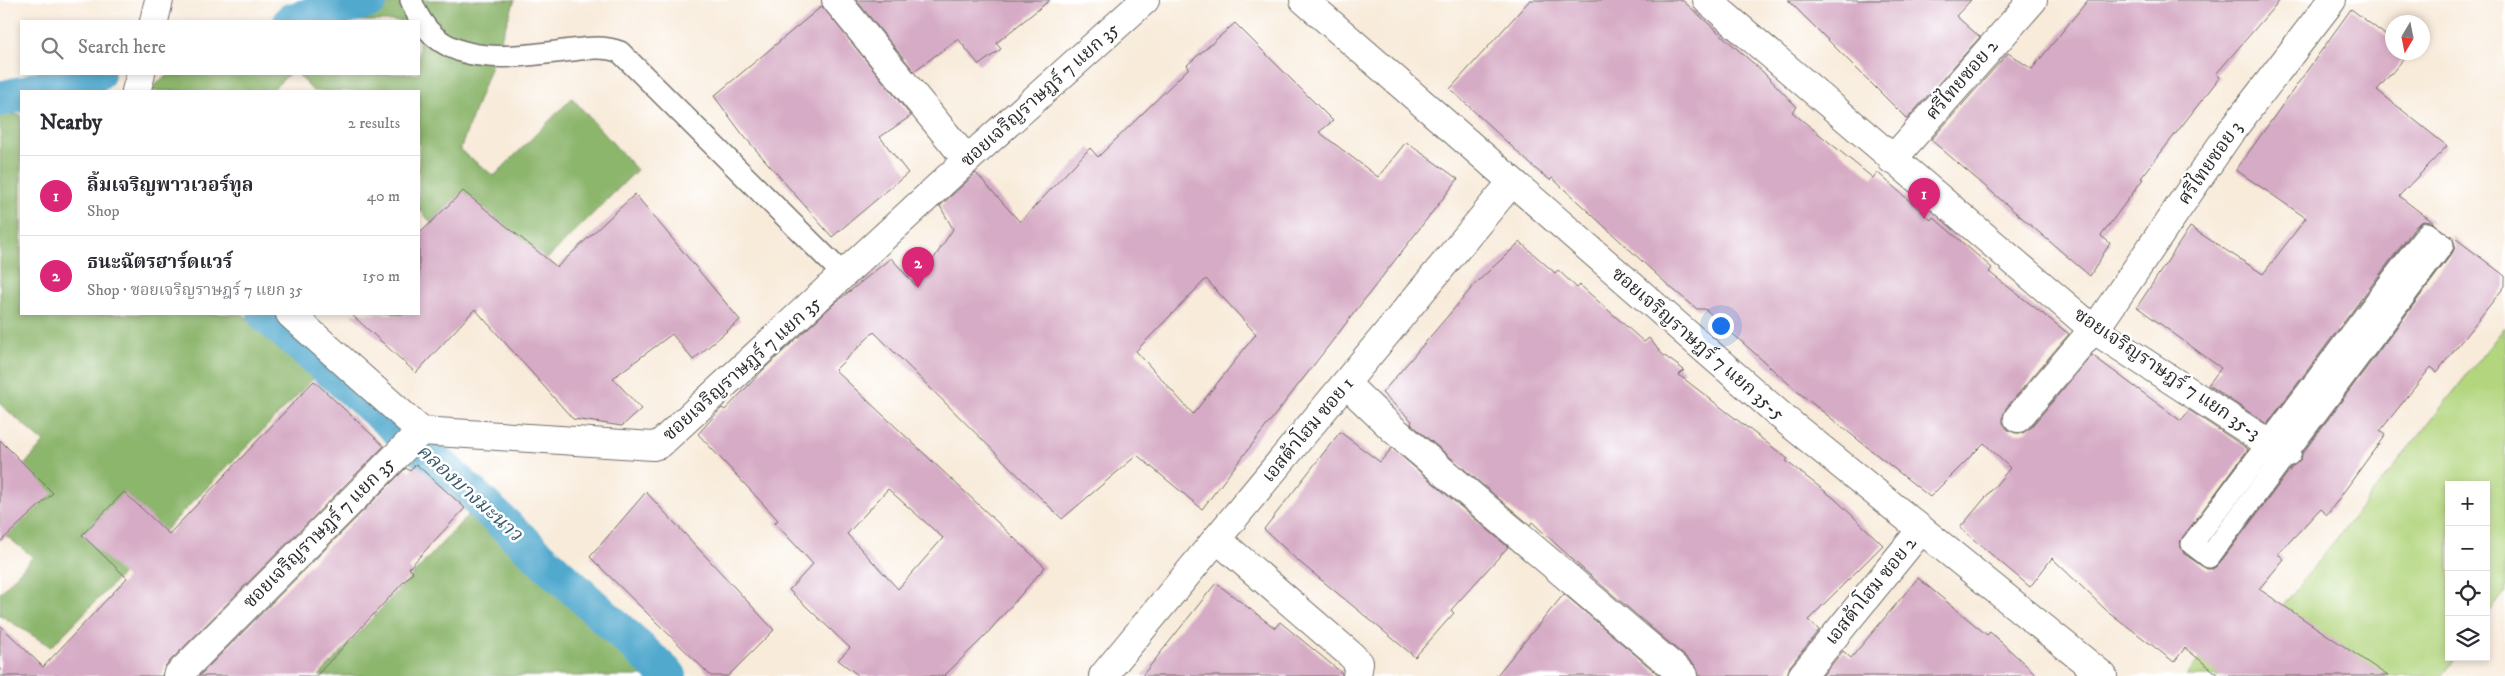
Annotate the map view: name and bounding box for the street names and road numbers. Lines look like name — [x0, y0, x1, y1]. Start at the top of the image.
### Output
street label: ซอยเจริญราษฎร์ 7 แยก 35 — [955, 17, 1124, 172]
street label: ศรีไทยซอย 2 — [1918, 32, 2004, 125]
street label: ศรีไทยซอย 3 — [2170, 115, 2247, 209]
street label: ซอยเจริญราษฎร์ 7 แยก 35-5 — [1607, 262, 1790, 426]
street label: ซอยเจริญราษฎร์ 7 แยก 35 — [657, 291, 826, 446]
street label: ซอยเจริญราษฎร์ 7 แยก 35-3 — [2069, 302, 2265, 445]
street label: เอสต้าโฮม ซอย 1 — [1254, 370, 1359, 487]
street label: ซอยเจริญราษฎร์ 7 แยก 35 — [238, 451, 400, 614]
street label: เอสต้าโฮม ซอย 2 — [1817, 529, 1922, 650]

